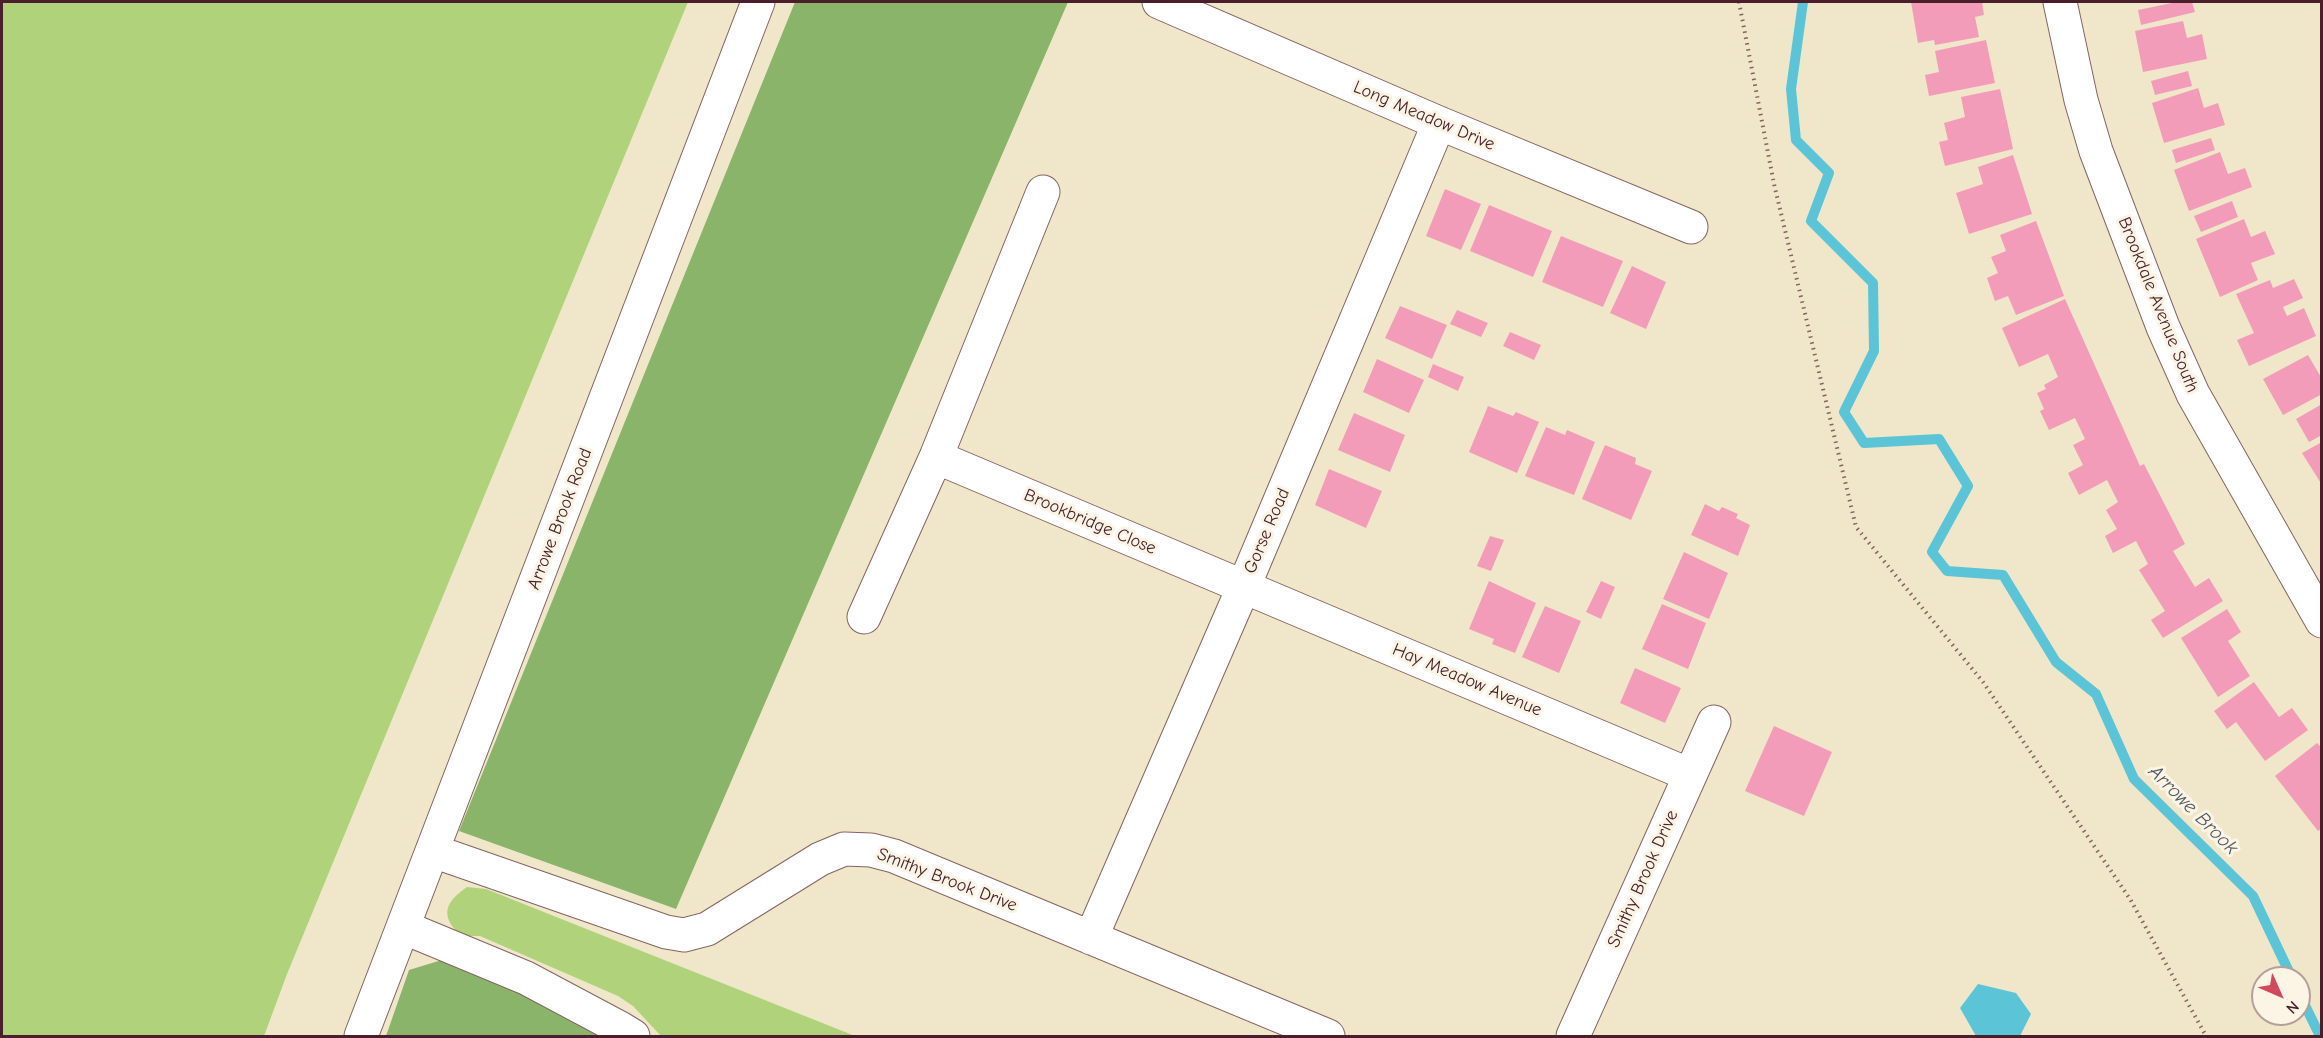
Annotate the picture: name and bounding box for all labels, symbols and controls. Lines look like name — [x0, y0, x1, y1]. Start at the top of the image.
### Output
street label: Long Meadow Drive — [1350, 76, 1498, 156]
street label: Brookdale Avenue South — [2113, 214, 2203, 396]
street label: Arrowe Brook Road — [523, 445, 597, 593]
street label: Brookbridge Close — [1021, 484, 1159, 560]
street label: Gorse Road — [1239, 485, 1295, 577]
street label: Hay Meadow Avenue — [1389, 639, 1545, 721]
water label: Arrowe Brook — [2143, 760, 2243, 860]
street label: Smithy Brook Drive — [1603, 807, 1683, 951]
street label: Smithy Brook Drive — [874, 843, 1020, 917]
north arrow — [2251, 966, 2311, 1026]
text: N — [2282, 997, 2302, 1017]

